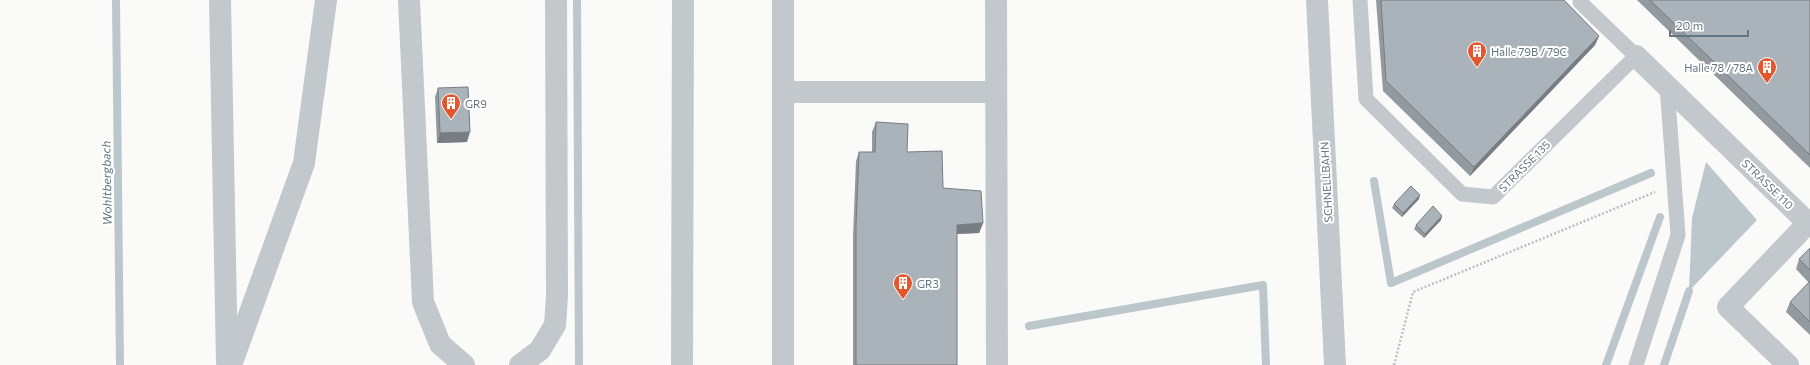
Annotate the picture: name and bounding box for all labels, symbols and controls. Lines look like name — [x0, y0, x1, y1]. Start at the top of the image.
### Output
scale bar — [1670, 12, 1748, 38]
text: 20 m — [1676, 18, 1703, 32]
building icon: Halle 79B / 79C — [1466, 40, 1488, 68]
place label: Halle 79B / 79C — [1491, 45, 1567, 58]
building icon: Halle 78 / 78A — [1756, 56, 1778, 84]
place label: Halle 78 / 78A — [1684, 61, 1753, 74]
building icon: GR9 — [440, 92, 462, 120]
place label: GR9 — [465, 97, 487, 110]
street label: STRASSE 135 — [1496, 138, 1552, 194]
water label: Wohltbergbach — [98, 141, 114, 225]
street label: SCHNELLBAHN — [1317, 141, 1335, 223]
street label: STRASSE 110 — [1740, 156, 1796, 212]
building icon: GR3 — [892, 272, 914, 300]
place label: GR3 — [917, 277, 939, 290]

